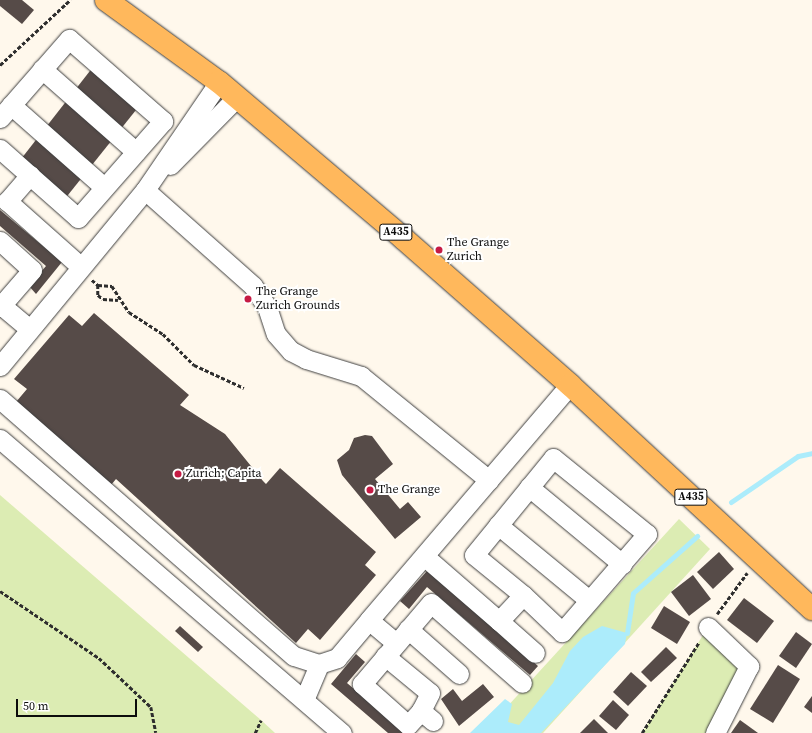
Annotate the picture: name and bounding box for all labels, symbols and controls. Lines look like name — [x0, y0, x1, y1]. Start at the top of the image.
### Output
road number: A435 — [379, 223, 413, 241]
place label: The Grange Zurich — [447, 236, 509, 264]
marker: The Grange Zurich — [434, 245, 444, 255]
place label: The Grange Zurich Grounds — [256, 285, 340, 313]
marker: The Grange Zurich Grounds — [243, 294, 253, 304]
place label: Zurich; Capita — [186, 467, 261, 481]
marker: Zurich; Capita — [173, 469, 183, 479]
place label: The Grange — [378, 483, 440, 497]
marker: The Grange — [365, 485, 375, 495]
road number: A435 — [674, 488, 708, 506]
scale bar — [18, 691, 139, 717]
text: 50 m — [23, 698, 49, 714]

